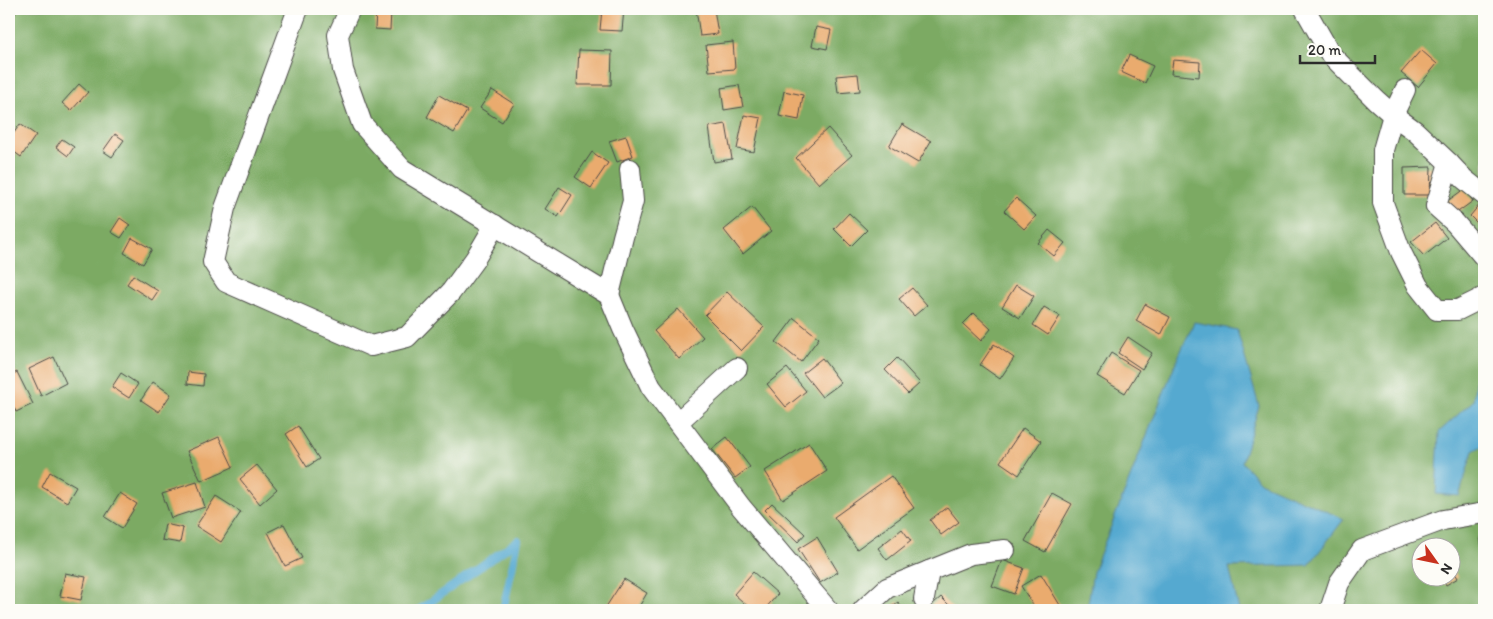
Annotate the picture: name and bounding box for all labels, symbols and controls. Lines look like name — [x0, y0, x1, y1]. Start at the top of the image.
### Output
scale bar — [1300, 32, 1376, 64]
text: 20 m — [1308, 41, 1342, 59]
north arrow — [1410, 536, 1460, 586]
text: N — [1437, 560, 1456, 577]

